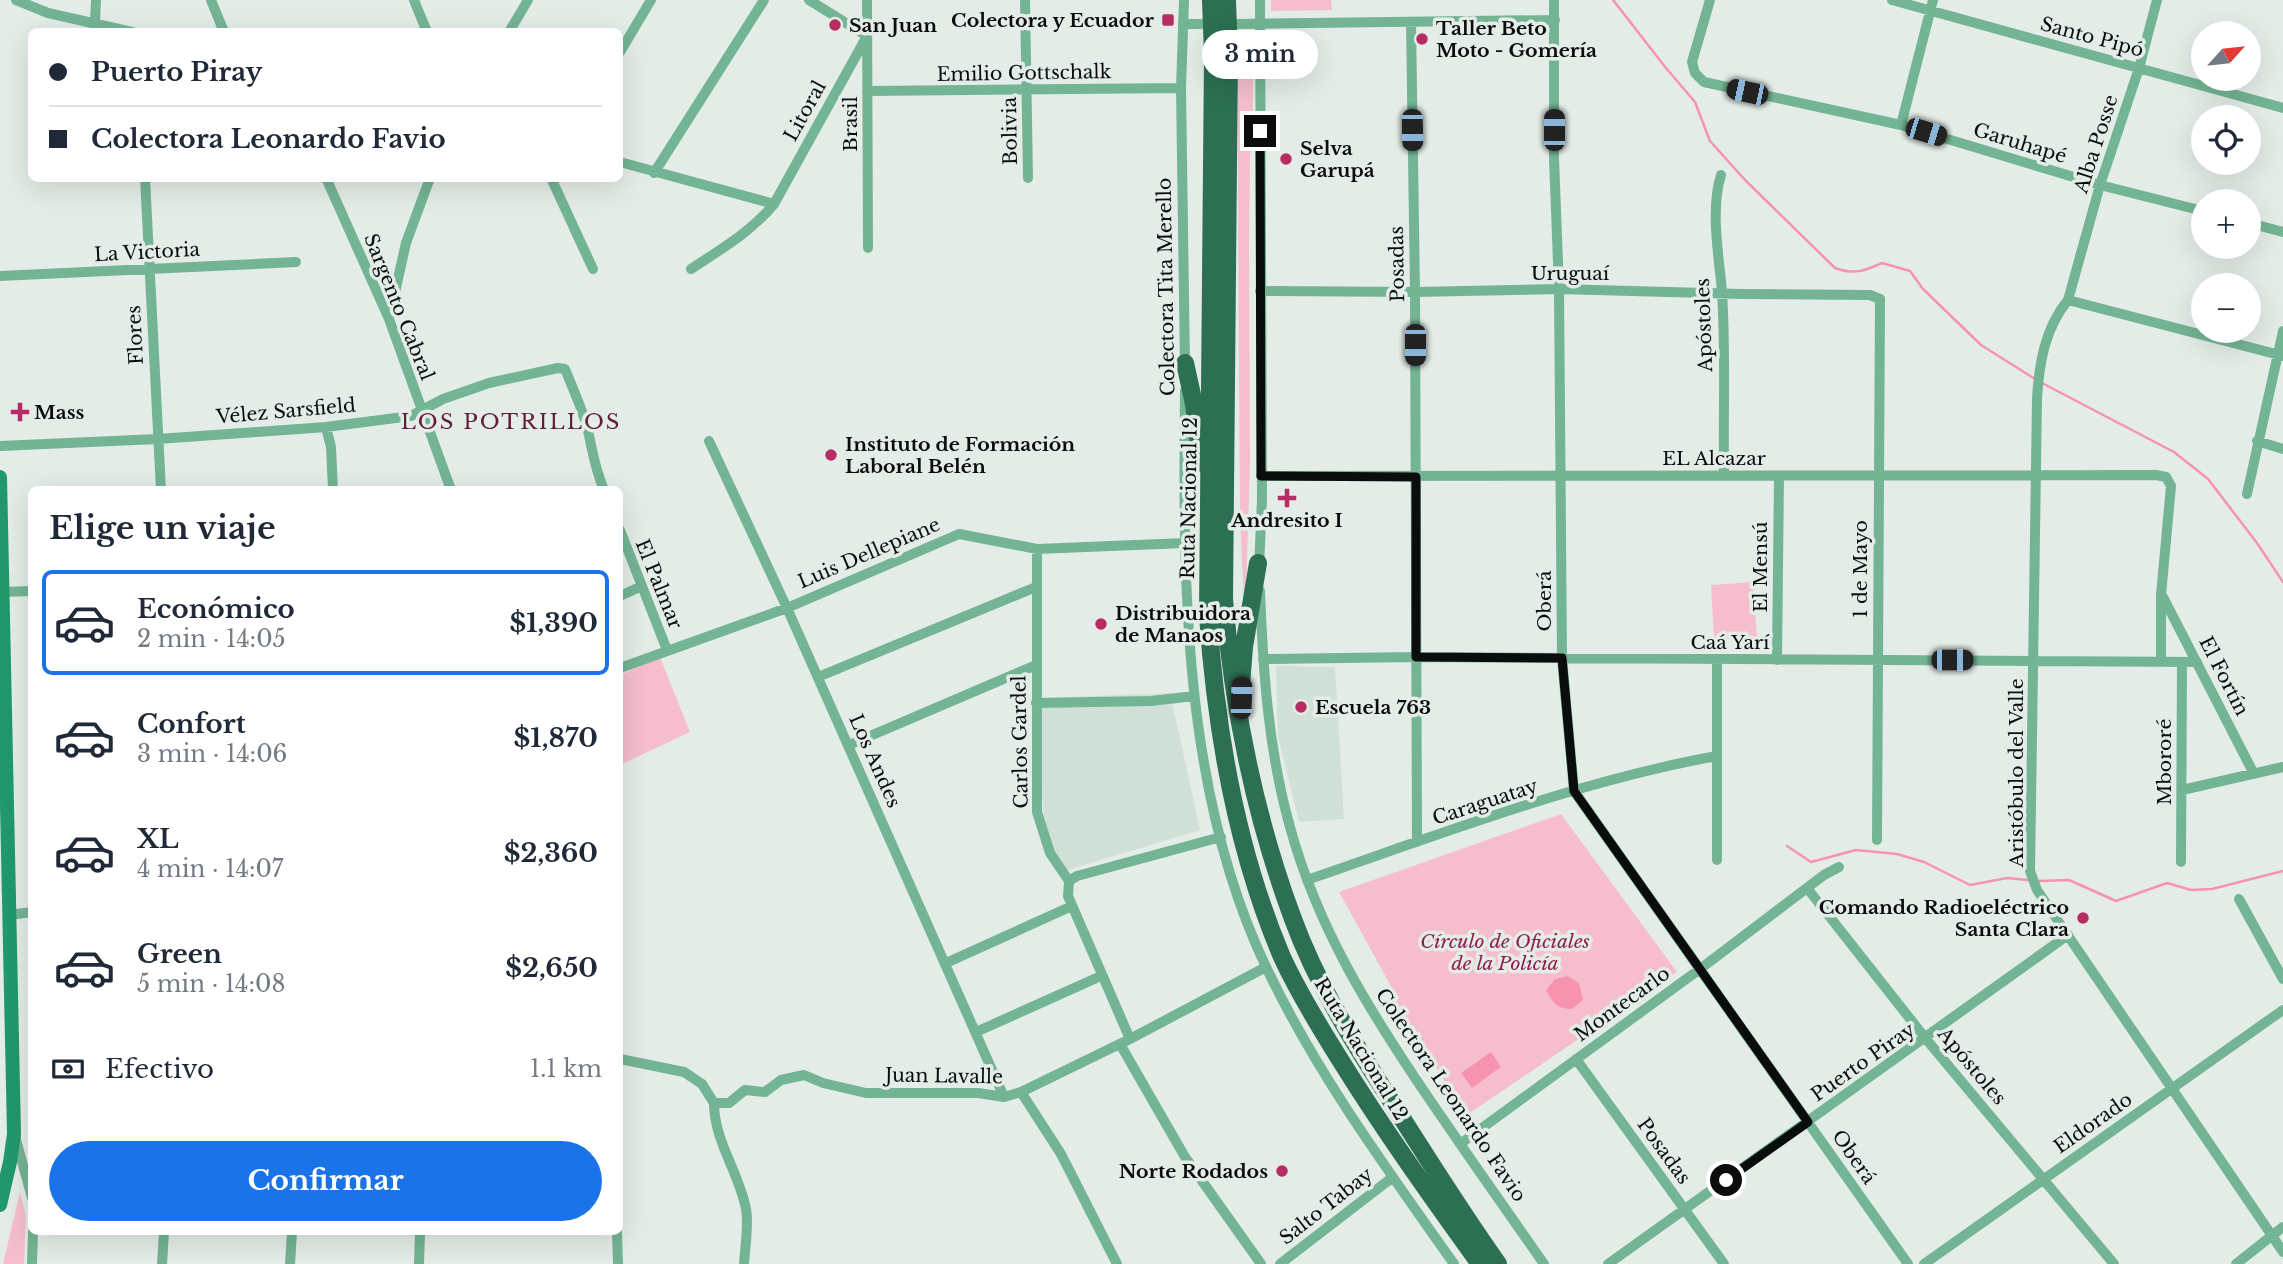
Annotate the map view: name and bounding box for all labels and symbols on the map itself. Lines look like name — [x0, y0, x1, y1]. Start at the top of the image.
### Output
place label: Colectora y Ecuador — [951, 9, 1155, 32]
marker: Colectora y Ecuador — [1160, 12, 1176, 28]
street label: Santo Pipó — [2038, 12, 2146, 62]
place label: San Juan — [849, 14, 937, 37]
marker: San Juan — [827, 17, 843, 33]
place label: Taller Beto Moto - Gomería — [1436, 17, 1597, 62]
north arrow — [2191, 21, 2261, 91]
callout: 3 min — [1202, 30, 1318, 78]
marker: Taller Beto Moto - Gomería — [1414, 31, 1430, 47]
street label: Emilio Gottschalk — [936, 60, 1112, 86]
street label: Litoral — [779, 77, 831, 145]
car — [1725, 77, 1770, 107]
street label: Alba Posse — [2069, 92, 2123, 197]
street label: Brasil — [839, 96, 862, 152]
street label: Bolivia — [998, 96, 1022, 165]
car — [1402, 109, 1423, 151]
car — [1544, 109, 1565, 151]
route end — [1244, 115, 1276, 147]
car — [1903, 116, 1950, 148]
street label: Garuhapé — [1971, 118, 2069, 168]
place label: Selva Garupá — [1300, 137, 1375, 182]
marker: Selva Garupá — [1278, 151, 1294, 167]
street label: Colectora Tita Merello — [1153, 178, 1179, 396]
street label: Posadas — [1385, 226, 1409, 302]
street label: Sargento Cabral — [359, 230, 439, 384]
street label: La Victoria — [94, 238, 201, 266]
street label: Uruguaí — [1531, 262, 1610, 285]
street label: Apóstoles — [1691, 278, 1717, 373]
street label: Flores — [122, 305, 148, 365]
car — [1405, 324, 1426, 366]
street label: Vélez Sarsfield — [214, 393, 357, 429]
place label: Mass — [34, 401, 85, 424]
marker: Mass — [12, 404, 28, 420]
district label: LOS POTRILLOS — [401, 409, 621, 435]
street label: Ruta Nacional 12 — [1176, 417, 1202, 579]
place label: Instituto de Formación Laboral Belén — [845, 433, 1075, 478]
marker: Instituto de Formación Laboral Belén — [823, 447, 839, 463]
street label: EL Alcazar — [1662, 447, 1766, 470]
marker: Andresito I — [1279, 490, 1295, 506]
place label: Andresito I — [1230, 509, 1343, 532]
street label: Luis Dellepiane — [795, 513, 943, 593]
street label: 1 de Mayo — [1849, 520, 1872, 618]
street label: El Mensú — [1749, 521, 1772, 613]
street label: El Palmar — [631, 536, 687, 632]
street label: Oberá — [1533, 570, 1556, 631]
place label: Distribuidora de Manaos — [1115, 602, 1251, 647]
marker: Distribuidora de Manaos — [1093, 616, 1109, 632]
street label: Caá Yarí — [1691, 631, 1770, 654]
street label: El Fortín — [2194, 633, 2254, 719]
car — [1932, 650, 1974, 671]
street label: Carlos Gardel — [1007, 675, 1033, 809]
car — [1230, 677, 1253, 719]
street label: Aristóbulo del Valle — [2005, 678, 2028, 869]
place label: Escuela 763 — [1315, 696, 1431, 719]
marker: Escuela 763 — [1293, 699, 1309, 715]
street label: Los Andes — [844, 711, 906, 811]
street label: Mbororé — [2153, 719, 2176, 805]
street label: Caraguatay — [1429, 774, 1541, 830]
place label: Comando Radioeléctrico Santa Clara — [1819, 896, 2069, 941]
marker: Comando Radioeléctrico Santa Clara — [2075, 910, 2091, 926]
park label: Círculo de Oficiales de la Policía — [1420, 930, 1590, 975]
street label: Montecarlo — [1570, 962, 1674, 1046]
street label: Ruta Nacional 12 — [1309, 974, 1413, 1124]
street label: Colectora Leonardo Favio — [1371, 984, 1531, 1206]
street label: Puerto Piray — [1807, 1018, 1919, 1106]
street label: Apóstoles — [1932, 1022, 2011, 1109]
street label: Juan Lavalle — [882, 1063, 1003, 1089]
street label: Eldorado — [2050, 1088, 2136, 1158]
street label: Posadas — [1632, 1113, 1696, 1189]
street label: Oberá — [1827, 1125, 1881, 1189]
place label: Norte Rodados — [1119, 1160, 1268, 1183]
street label: Salto Tabay — [1275, 1162, 1377, 1250]
marker: Norte Rodados — [1274, 1163, 1290, 1179]
route start — [1710, 1164, 1742, 1196]

